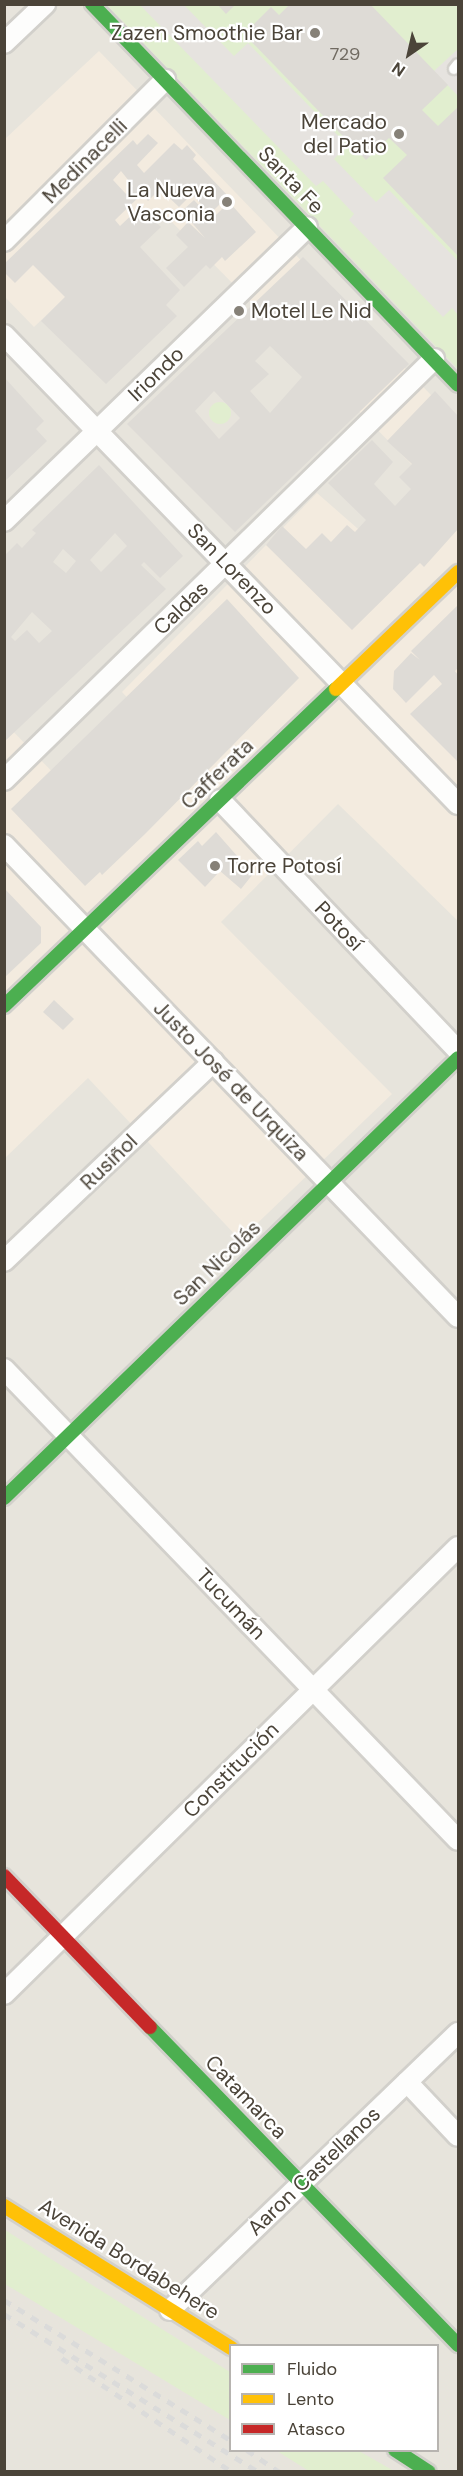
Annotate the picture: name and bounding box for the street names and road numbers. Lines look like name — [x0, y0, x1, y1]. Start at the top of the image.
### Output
street label: Medinacelli — [37, 113, 133, 209]
street label: Santa Fe — [253, 141, 329, 219]
street label: Iriondo — [123, 341, 189, 407]
street label: San Lorenzo — [182, 518, 282, 620]
street label: Caldas — [148, 576, 214, 640]
street label: Cafferata — [176, 733, 258, 815]
street label: Potosí — [309, 896, 369, 956]
street label: Justo José de Urquiza — [148, 996, 314, 1166]
street label: Rusiñol — [75, 1129, 143, 1195]
street label: San Nicolás — [168, 1215, 266, 1311]
street label: Tucumán — [191, 1563, 271, 1645]
street label: Constitución — [178, 1717, 284, 1823]
street label: Catamarca — [200, 2050, 292, 2144]
street label: Aaron Castellanos — [242, 2101, 386, 2241]
street label: Avenida Bordabehere — [34, 2193, 224, 2325]

